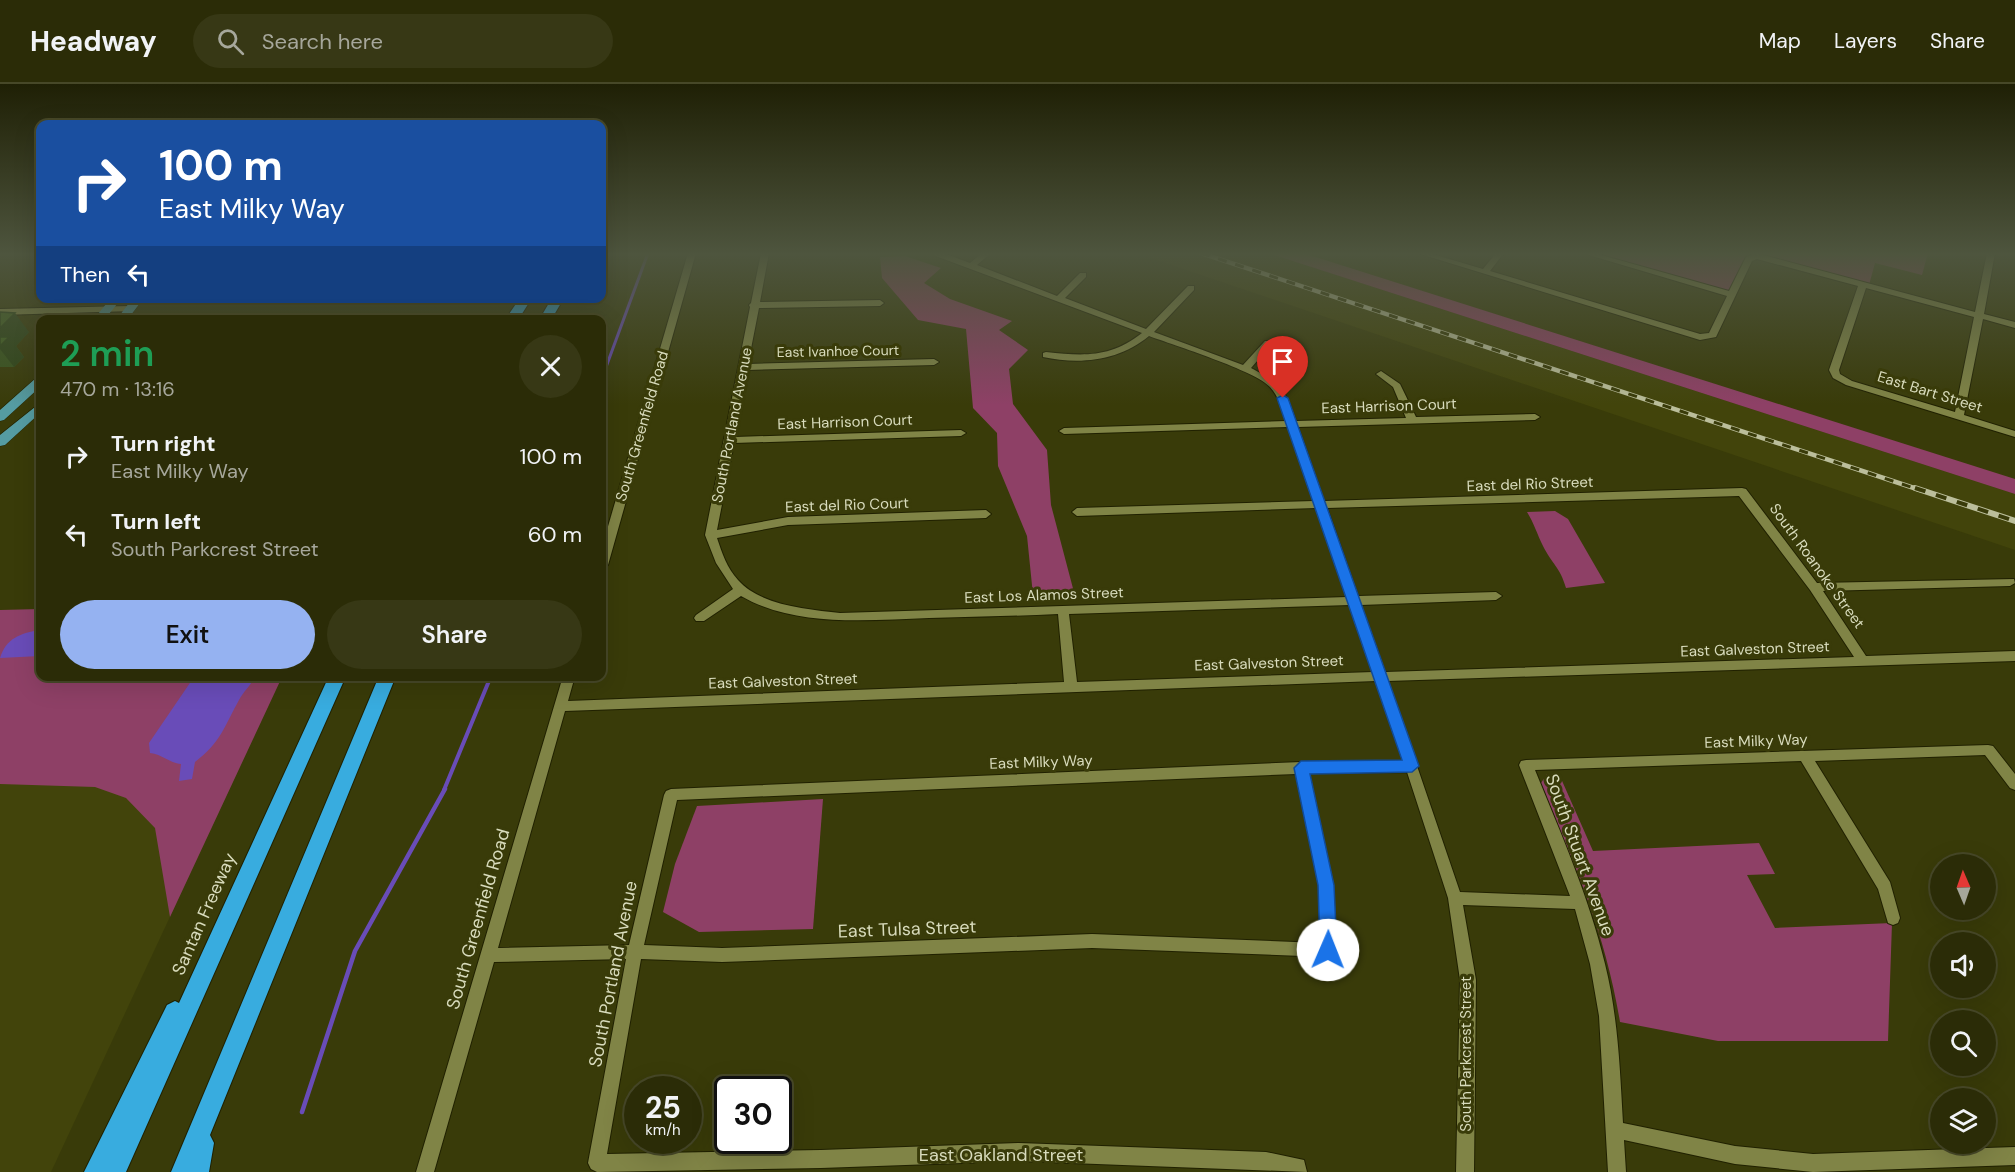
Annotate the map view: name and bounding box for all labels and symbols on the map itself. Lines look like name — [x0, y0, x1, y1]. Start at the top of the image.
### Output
pin — [1257, 336, 1308, 398]
street label: East Ivanhoe Court — [777, 341, 899, 361]
street label: South Portland Avenue — [707, 346, 757, 504]
street label: South Greenfield Road — [611, 348, 673, 504]
street label: East Bart Street — [1875, 367, 1985, 418]
street label: East Harrison Court — [1321, 394, 1457, 418]
street label: East Harrison Court — [777, 410, 913, 434]
street label: East del Rio Street — [1466, 472, 1594, 496]
street label: East del Rio Court — [785, 493, 909, 517]
street label: South Roanoke Street — [1765, 500, 1869, 633]
street label: East Los Alamos Street — [964, 582, 1124, 608]
street label: East Galveston Street — [1680, 636, 1830, 662]
street label: East Galveston Street — [1194, 650, 1344, 676]
street label: East Galveston Street — [708, 668, 858, 694]
street label: East Milky Way — [1704, 729, 1809, 753]
street label: East Milky Way — [989, 750, 1094, 774]
street label: South Stuart Avenue — [1539, 771, 1621, 939]
street label: South Greenfield Road — [441, 826, 515, 1012]
street label: Santan Freeway — [166, 849, 242, 979]
north arrow — [1930, 854, 1996, 920]
street label: South Portland Avenue — [583, 879, 643, 1069]
street label: East Tulsa Street — [837, 915, 977, 943]
position arrow — [1296, 918, 1360, 982]
street label: South Parkcrest Street — [1456, 976, 1476, 1132]
speed limit sign: 30 — [714, 1076, 792, 1154]
street label: East Oakland Street — [919, 1143, 1083, 1167]

